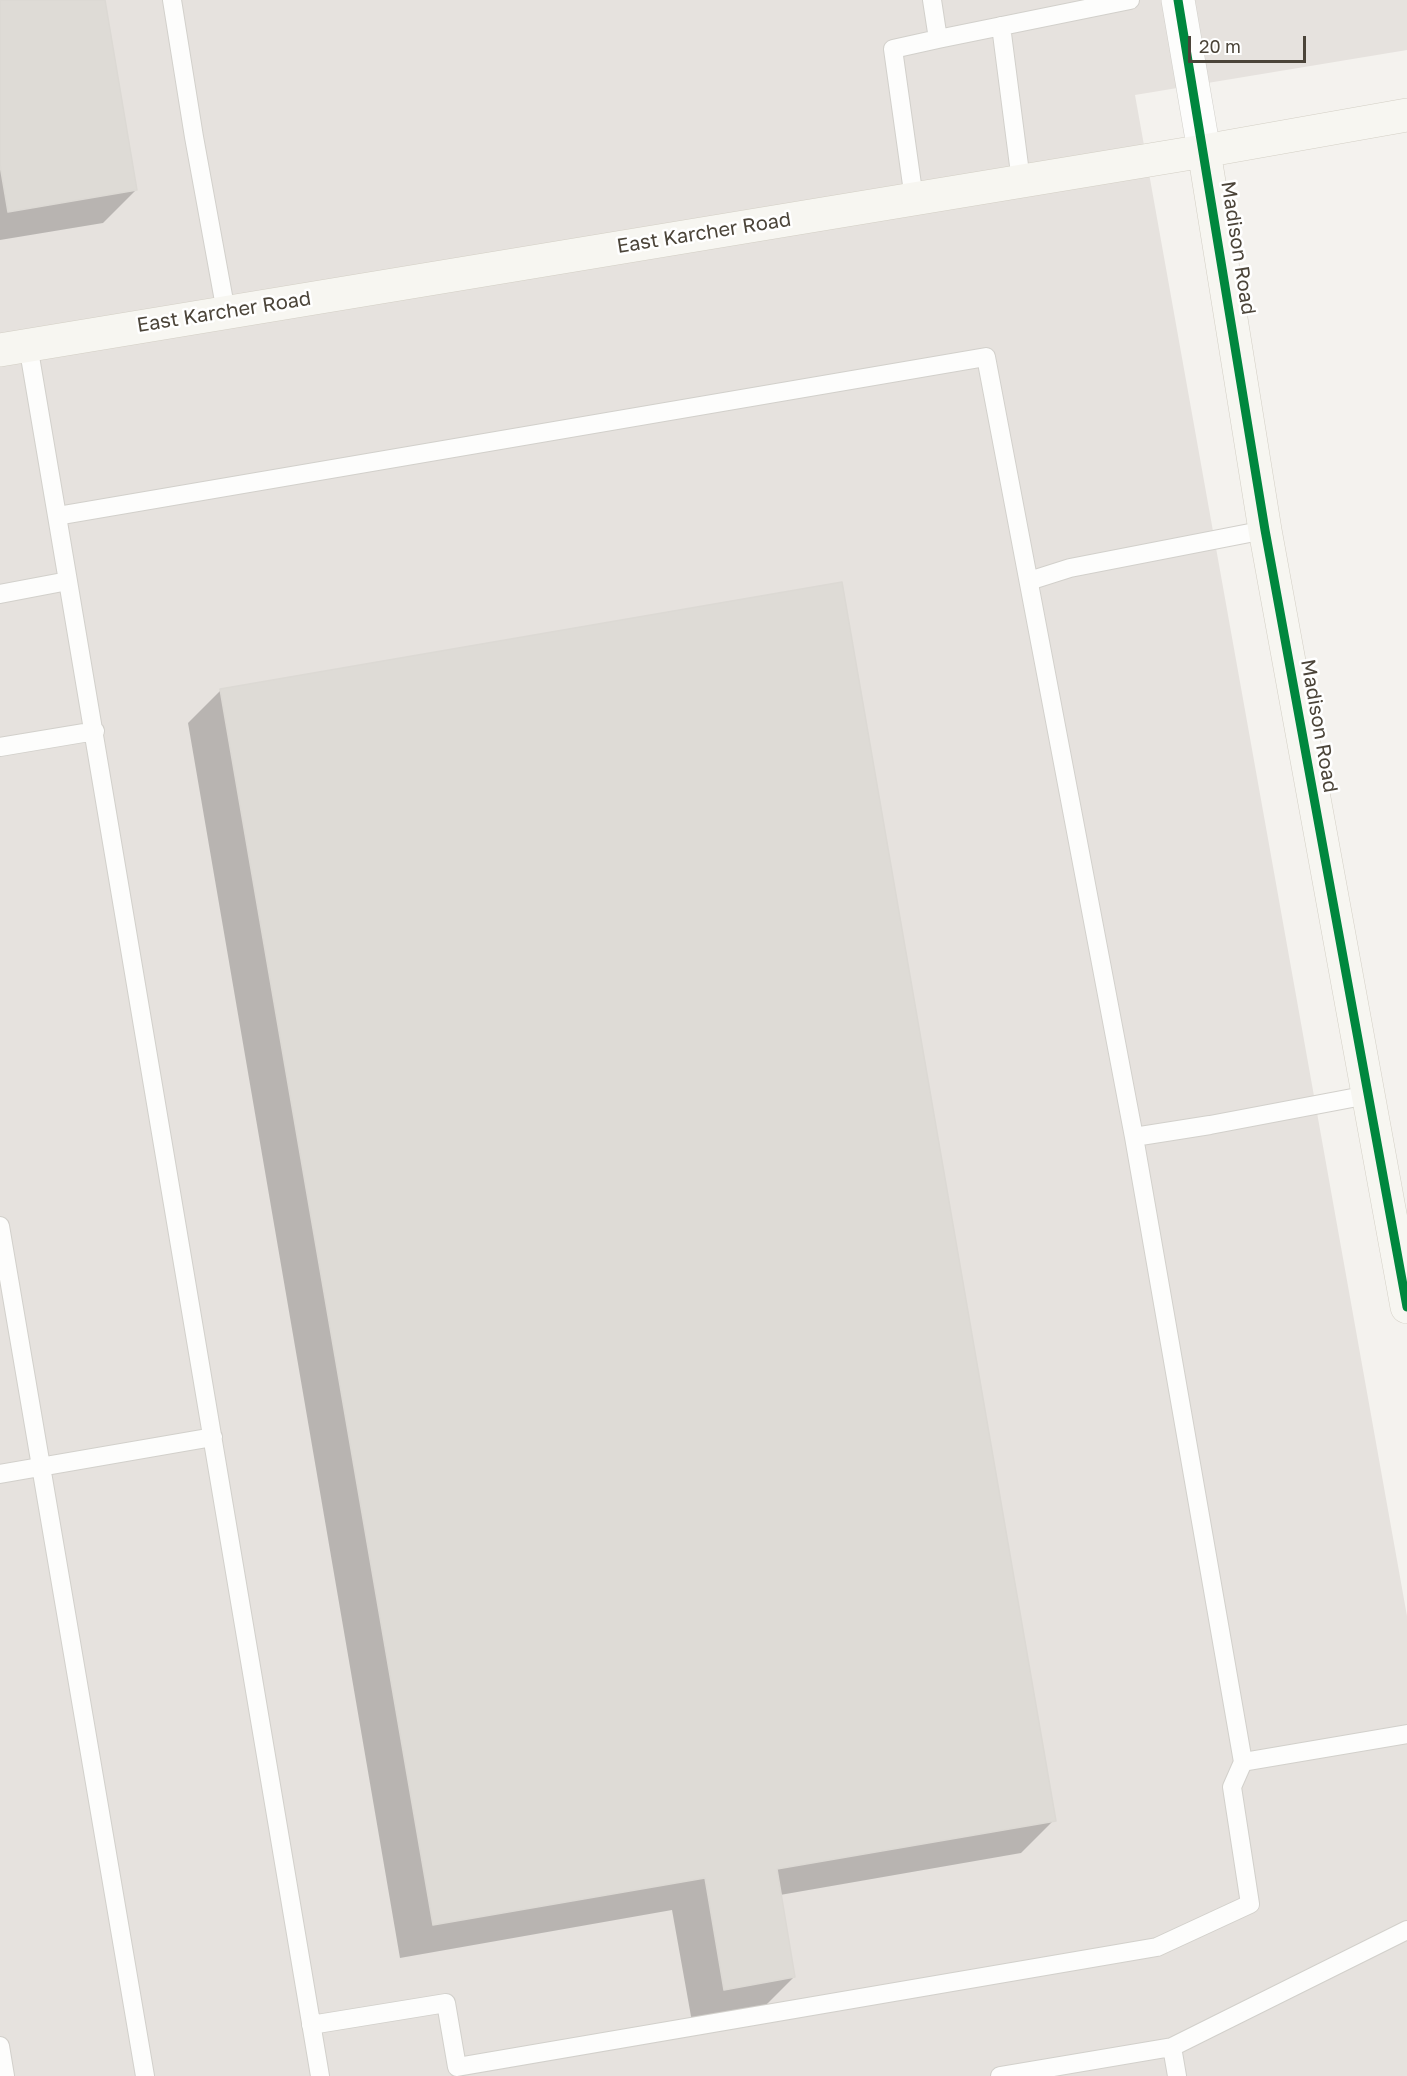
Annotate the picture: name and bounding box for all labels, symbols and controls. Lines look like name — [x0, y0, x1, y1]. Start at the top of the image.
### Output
scale bar — [1191, 24, 1310, 62]
text: 20 m — [1199, 35, 1241, 57]
street label: Madison Road — [1216, 179, 1260, 317]
street label: East Karcher Road — [615, 207, 793, 259]
street label: East Karcher Road — [135, 286, 313, 338]
street label: Madison Road — [1295, 657, 1343, 795]

